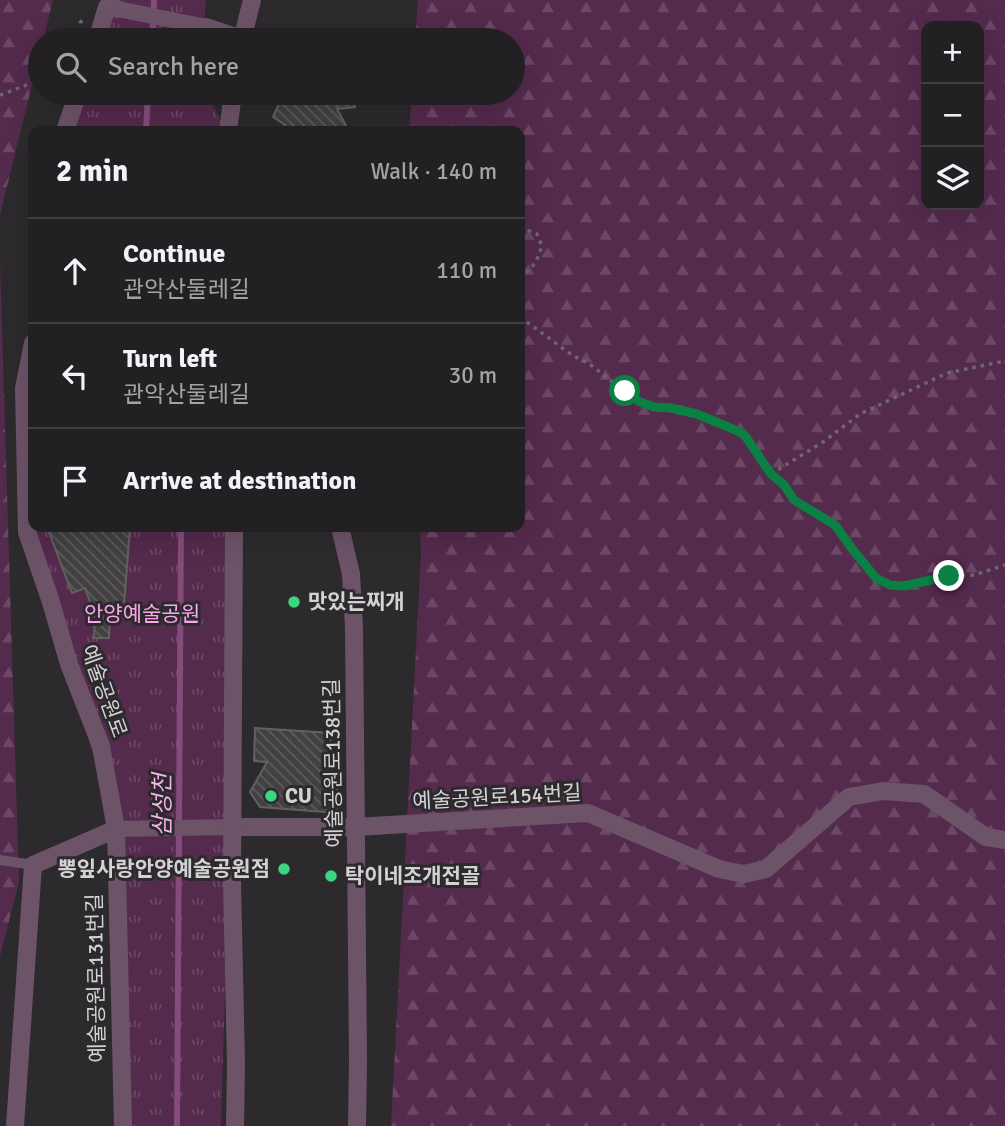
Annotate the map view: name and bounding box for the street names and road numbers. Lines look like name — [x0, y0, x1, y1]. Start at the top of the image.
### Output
street label: 예술공원로 — [75, 641, 133, 741]
street label: 예술공원로138번길 — [319, 678, 347, 848]
street label: 예술공원로154번길 — [412, 780, 582, 814]
street label: 예술공원로131번길 — [82, 893, 110, 1063]

